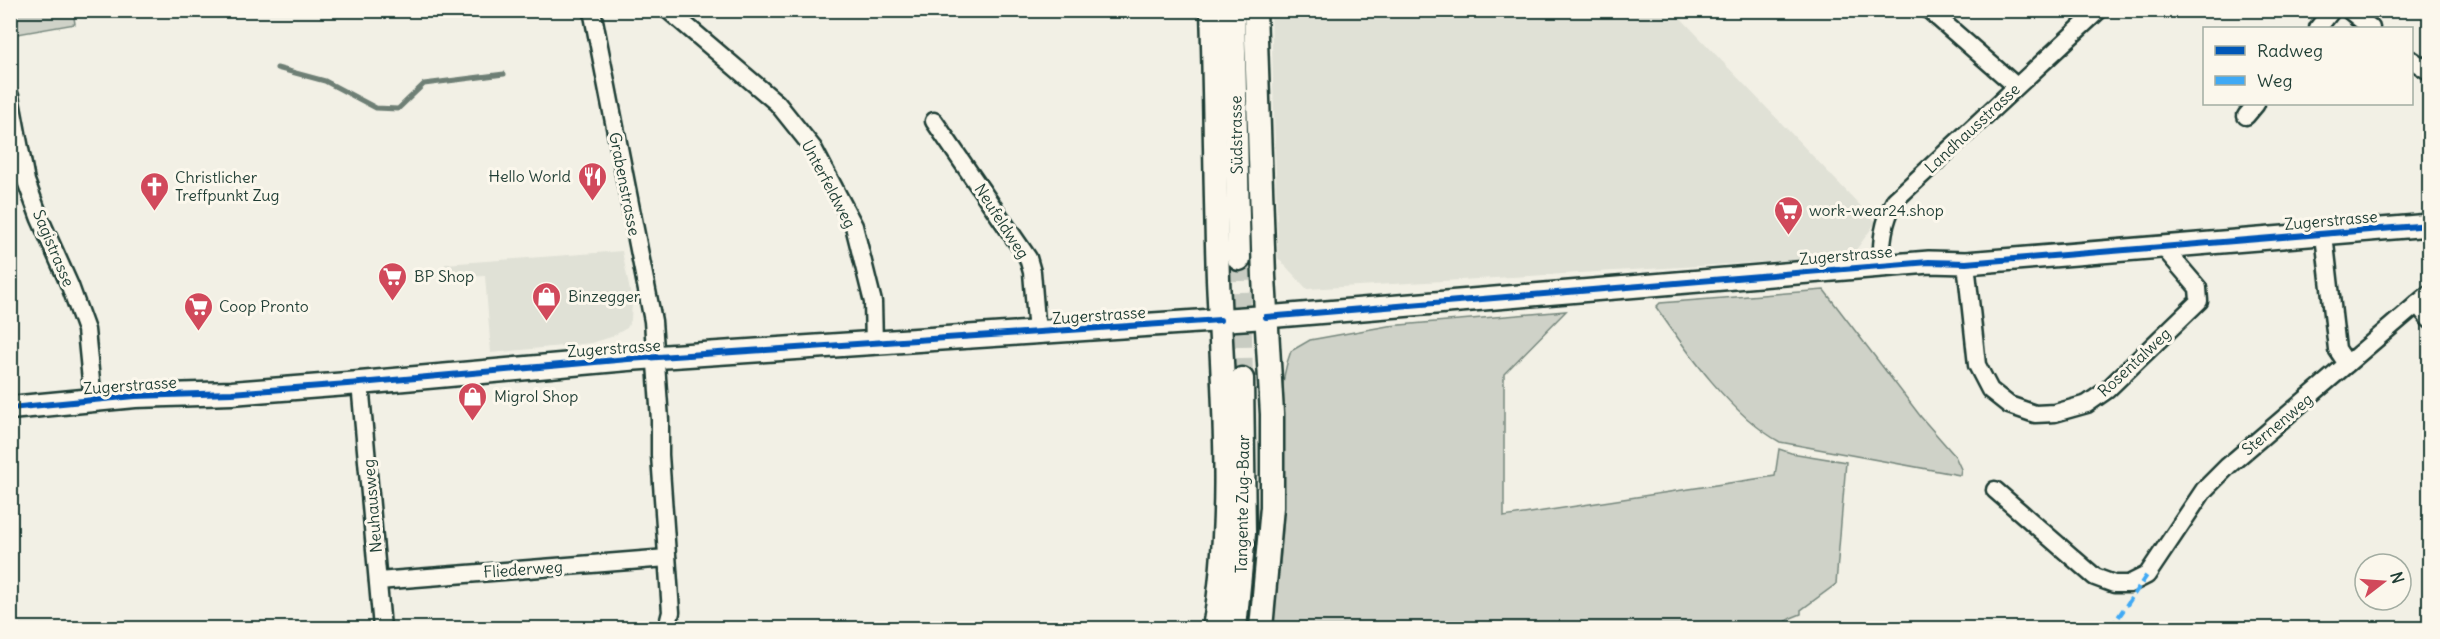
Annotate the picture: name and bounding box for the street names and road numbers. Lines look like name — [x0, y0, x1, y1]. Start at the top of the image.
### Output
street label: Landhausstrasse — [1920, 79, 2024, 177]
street label: Südstrasse — [1225, 95, 1247, 175]
street label: Grabenstrasse — [605, 131, 645, 237]
street label: Unterfeldweg — [797, 137, 861, 231]
street label: Neufeldweg — [970, 180, 1034, 262]
street label: Sagistrasse — [29, 206, 79, 290]
street label: Zugerstrasse — [2284, 206, 2378, 234]
street label: Zugerstrasse — [1799, 241, 1893, 269]
street label: Zugerstrasse — [1052, 302, 1146, 328]
street label: Rosentalweg — [2093, 323, 2175, 401]
street label: Zugerstrasse — [567, 335, 661, 361]
street label: Zugerstrasse — [83, 372, 177, 398]
street label: Sternenweg — [2238, 389, 2316, 459]
street label: Tangente Zug-Baar — [1231, 434, 1253, 574]
street label: Neuhausweg — [358, 458, 386, 554]
street label: Fliederweg — [483, 556, 563, 582]

